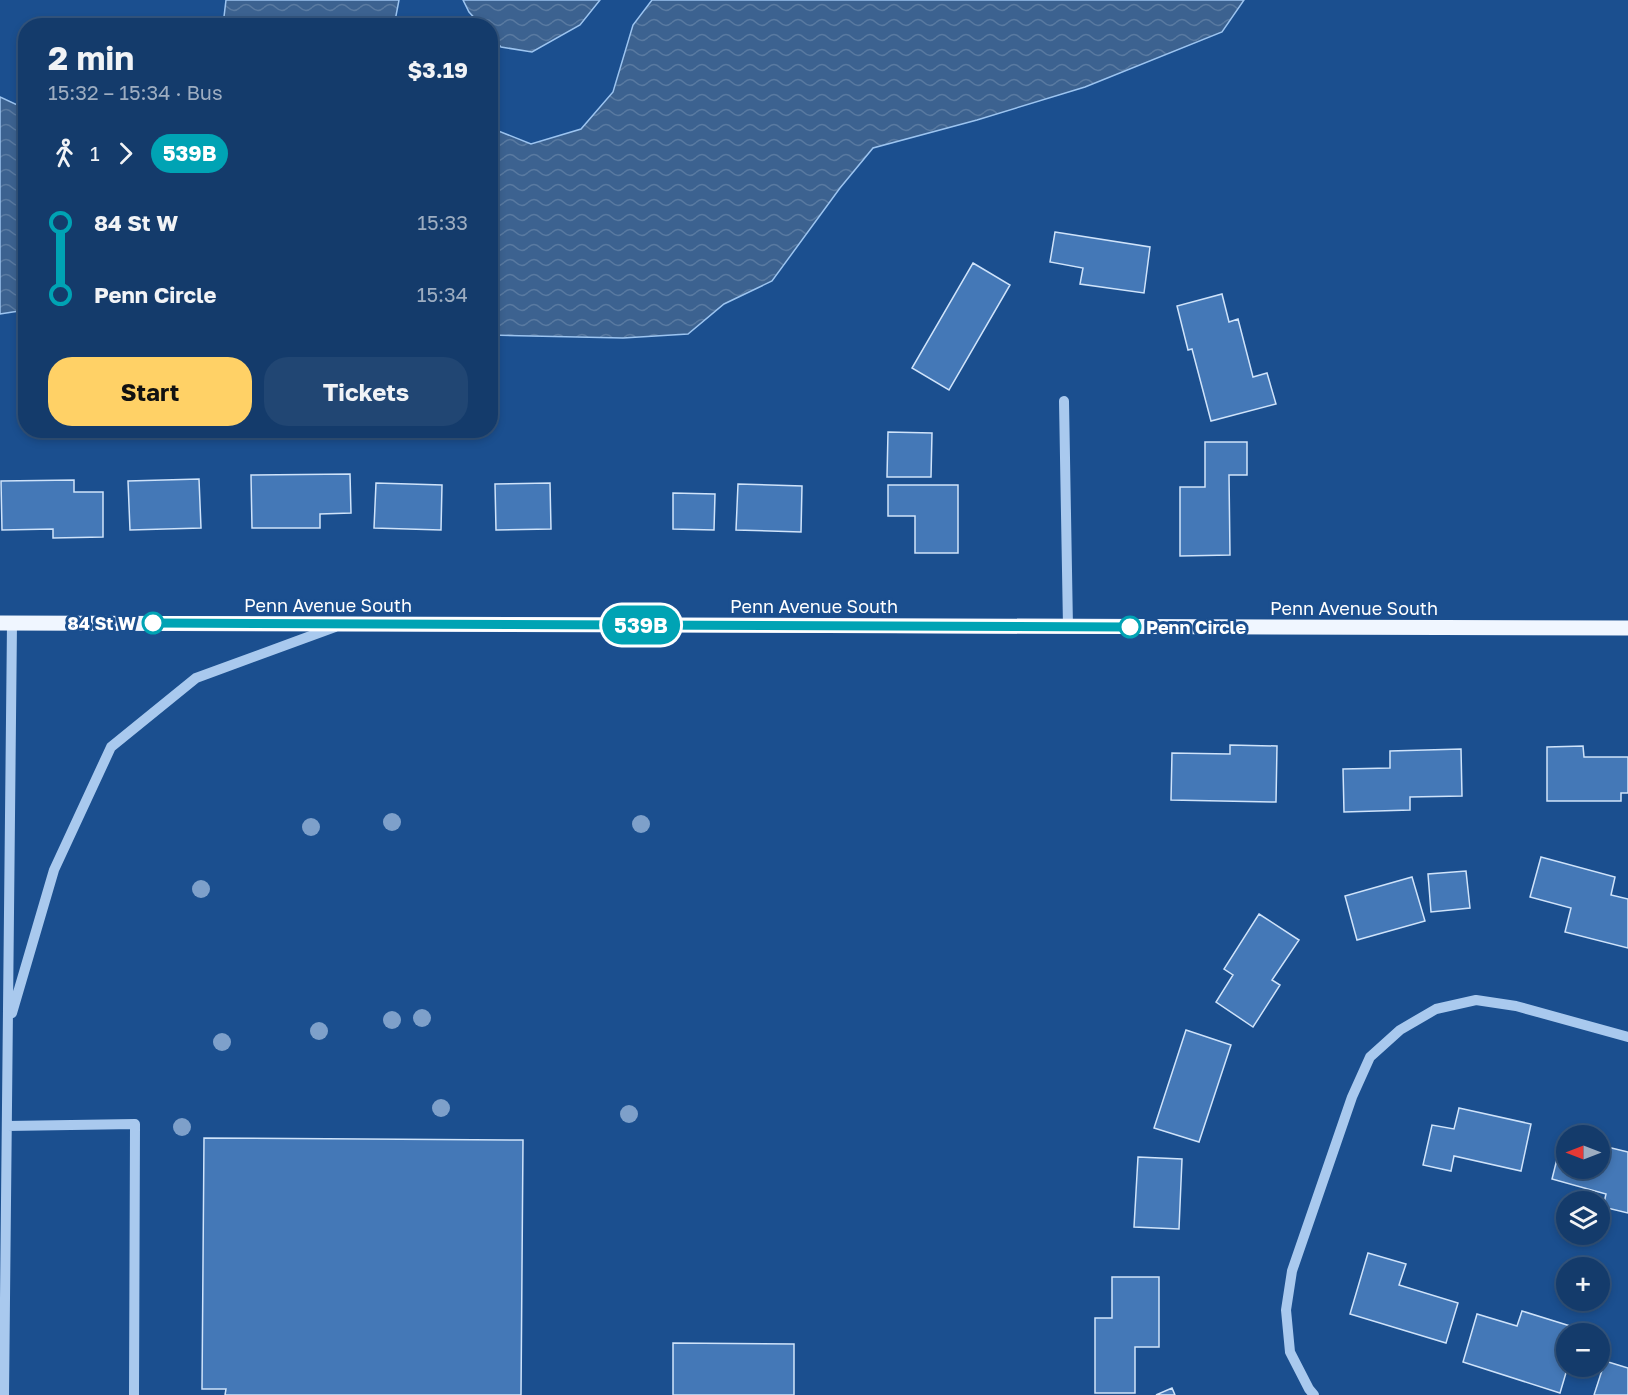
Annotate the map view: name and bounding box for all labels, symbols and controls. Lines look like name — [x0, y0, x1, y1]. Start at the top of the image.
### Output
text: 2 min — [48, 38, 134, 77]
text: $3.19 — [407, 56, 468, 83]
text: 15:32 – 15:34 · Bus — [48, 80, 223, 104]
icon: walk — [48, 137, 81, 170]
icon: forward — [109, 137, 142, 170]
text: 539B — [163, 140, 216, 166]
text: 1 — [90, 141, 100, 165]
text: 84 St W — [94, 209, 178, 236]
text: 15:33 — [417, 210, 468, 234]
text: Penn Circle — [94, 281, 216, 308]
text: 15:34 — [417, 282, 468, 306]
button: Start — [48, 357, 252, 426]
button: Tickets — [264, 357, 468, 426]
street label: Penn Avenue South — [244, 594, 412, 616]
street label: Penn Avenue South — [730, 595, 898, 617]
street label: Penn Avenue South — [1270, 597, 1438, 619]
line badge: 539B — [599, 606, 683, 644]
place label: 84 St W — [67, 612, 136, 634]
marker: 84 St W — [142, 612, 164, 634]
text: 539B — [614, 612, 668, 638]
marker: Penn Circle — [1119, 616, 1141, 638]
place label: Penn Circle — [1146, 616, 1247, 638]
north arrow — [1556, 1125, 1610, 1179]
map controls — [1556, 1125, 1610, 1377]
button: layers — [1556, 1191, 1610, 1245]
button: + — [1556, 1257, 1610, 1311]
button: − — [1556, 1323, 1610, 1377]

